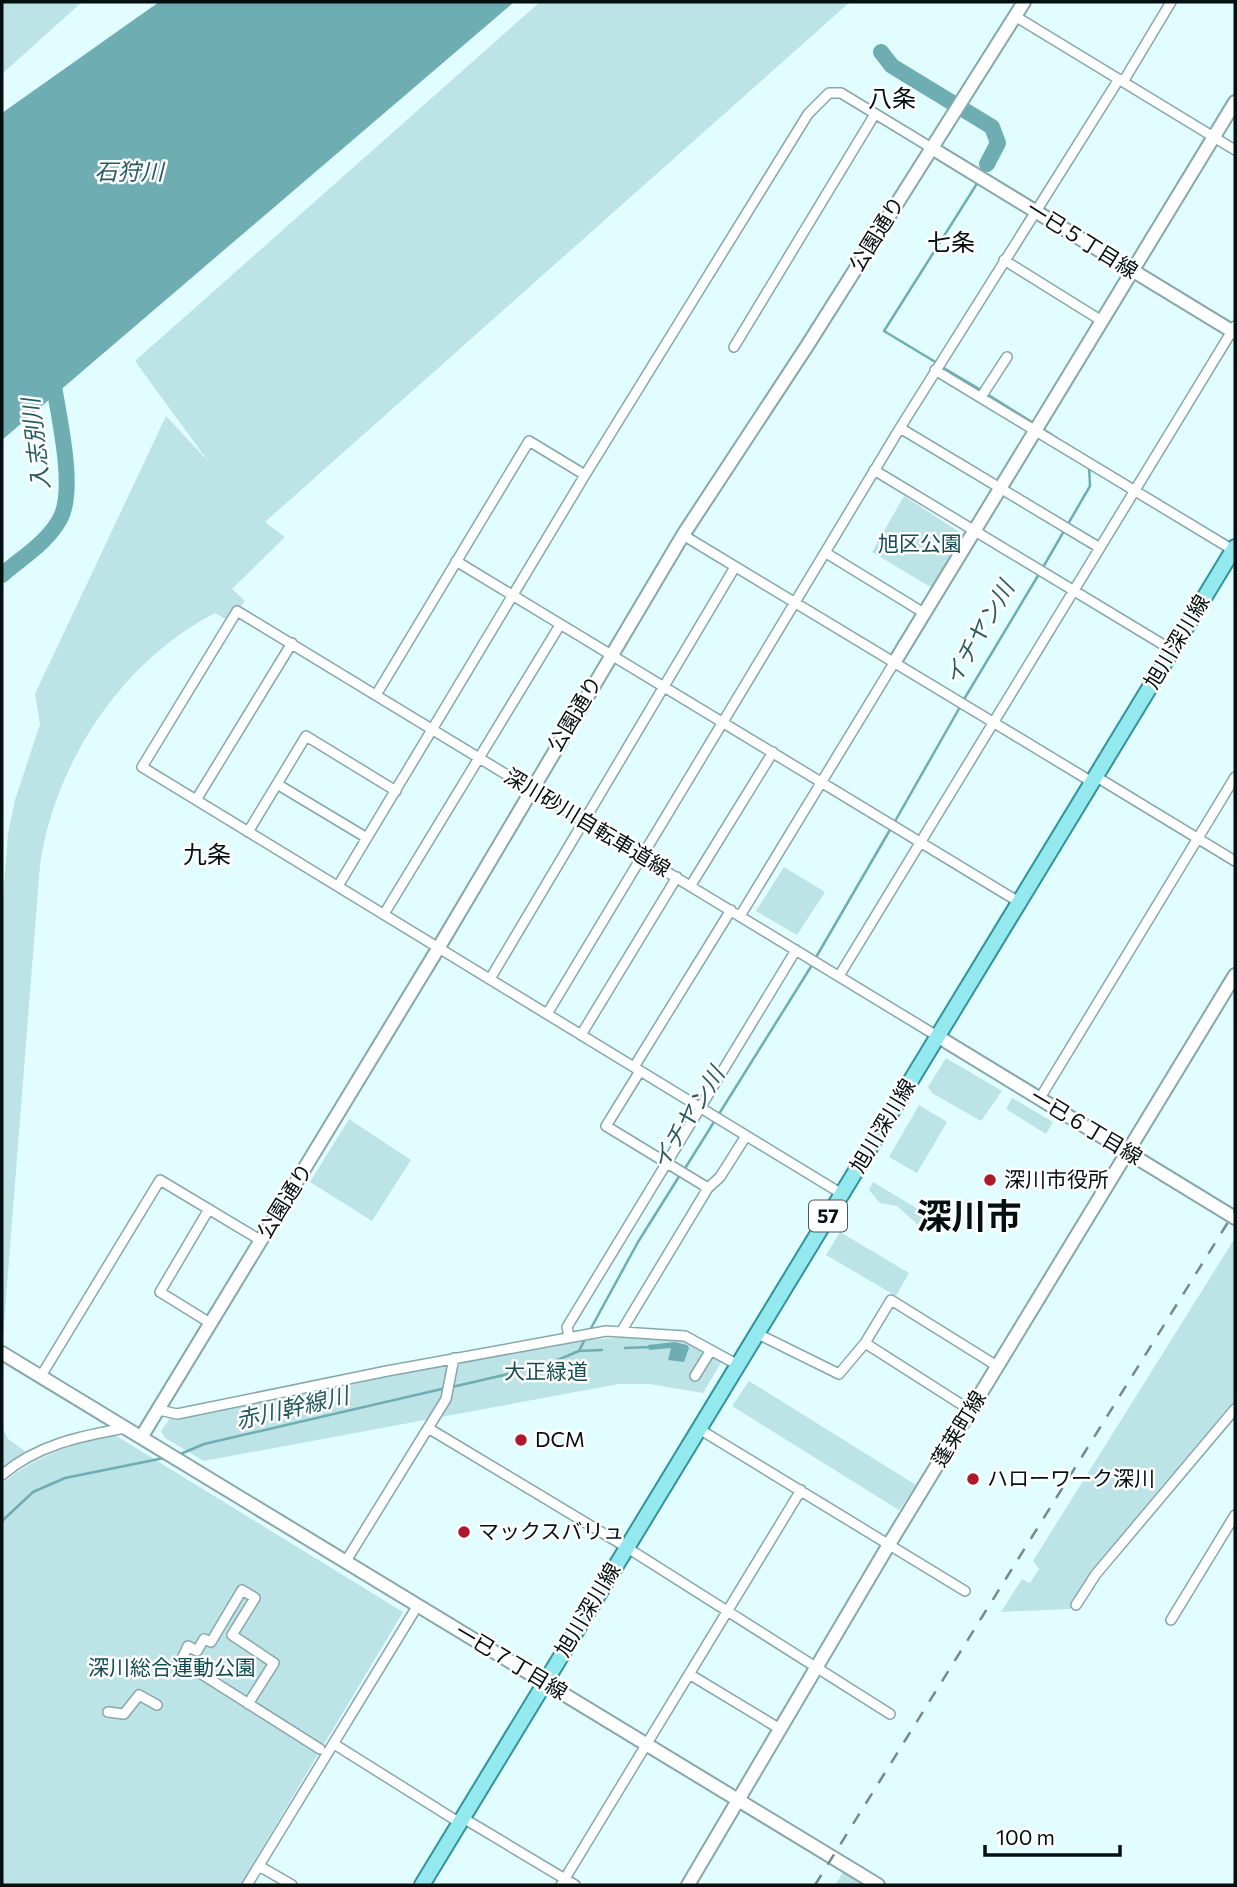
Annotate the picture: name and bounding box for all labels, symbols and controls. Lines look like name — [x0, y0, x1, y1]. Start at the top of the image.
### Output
district label: 八条 — [868, 83, 916, 112]
water label: 石狩川 — [95, 157, 167, 185]
street label: 公園通り — [843, 191, 909, 275]
street label: 一已５丁目線 — [1023, 195, 1143, 283]
district label: 七条 — [927, 227, 975, 256]
water label: 入志別川 — [15, 394, 55, 491]
park label: 旭区公園 — [878, 530, 962, 555]
water label: イチヤン川 — [937, 573, 1021, 689]
street label: 旭川深川線 — [1138, 590, 1213, 693]
street label: 公園通り — [541, 671, 606, 756]
street label: 深川砂川自転車道線 — [500, 762, 675, 881]
district label: 九条 — [183, 839, 231, 868]
water label: イチヤン川 — [645, 1059, 731, 1174]
street label: 旭川深川線 — [844, 1074, 919, 1177]
street label: 一已６丁目線 — [1026, 1083, 1147, 1169]
street label: 公園通り — [251, 1158, 317, 1242]
place label: 深川市役所 — [1004, 1166, 1109, 1191]
marker: 深川市役所 — [982, 1172, 998, 1188]
district label: 深川市 — [916, 1193, 1022, 1236]
road number: 57 — [809, 1200, 847, 1232]
park label: 大正緑道 — [504, 1358, 588, 1383]
water label: 赤川幹線川 — [233, 1380, 354, 1434]
street label: 蓬莱町線 — [925, 1386, 990, 1471]
place label: DCM — [535, 1426, 585, 1451]
marker: DCM — [513, 1432, 529, 1448]
place label: ハローワーク深川 — [987, 1465, 1155, 1490]
marker: ハローワーク深川 — [965, 1471, 981, 1487]
place label: マックスバリュ — [478, 1518, 624, 1543]
marker: マックスバリュ — [456, 1524, 472, 1540]
street label: 旭川深川線 — [549, 1558, 624, 1661]
street label: 一已７丁目線 — [451, 1618, 572, 1704]
park label: 深川総合運動公園 — [88, 1654, 256, 1679]
scale bar — [985, 1814, 1120, 1858]
text: 100 m — [996, 1824, 1055, 1849]

